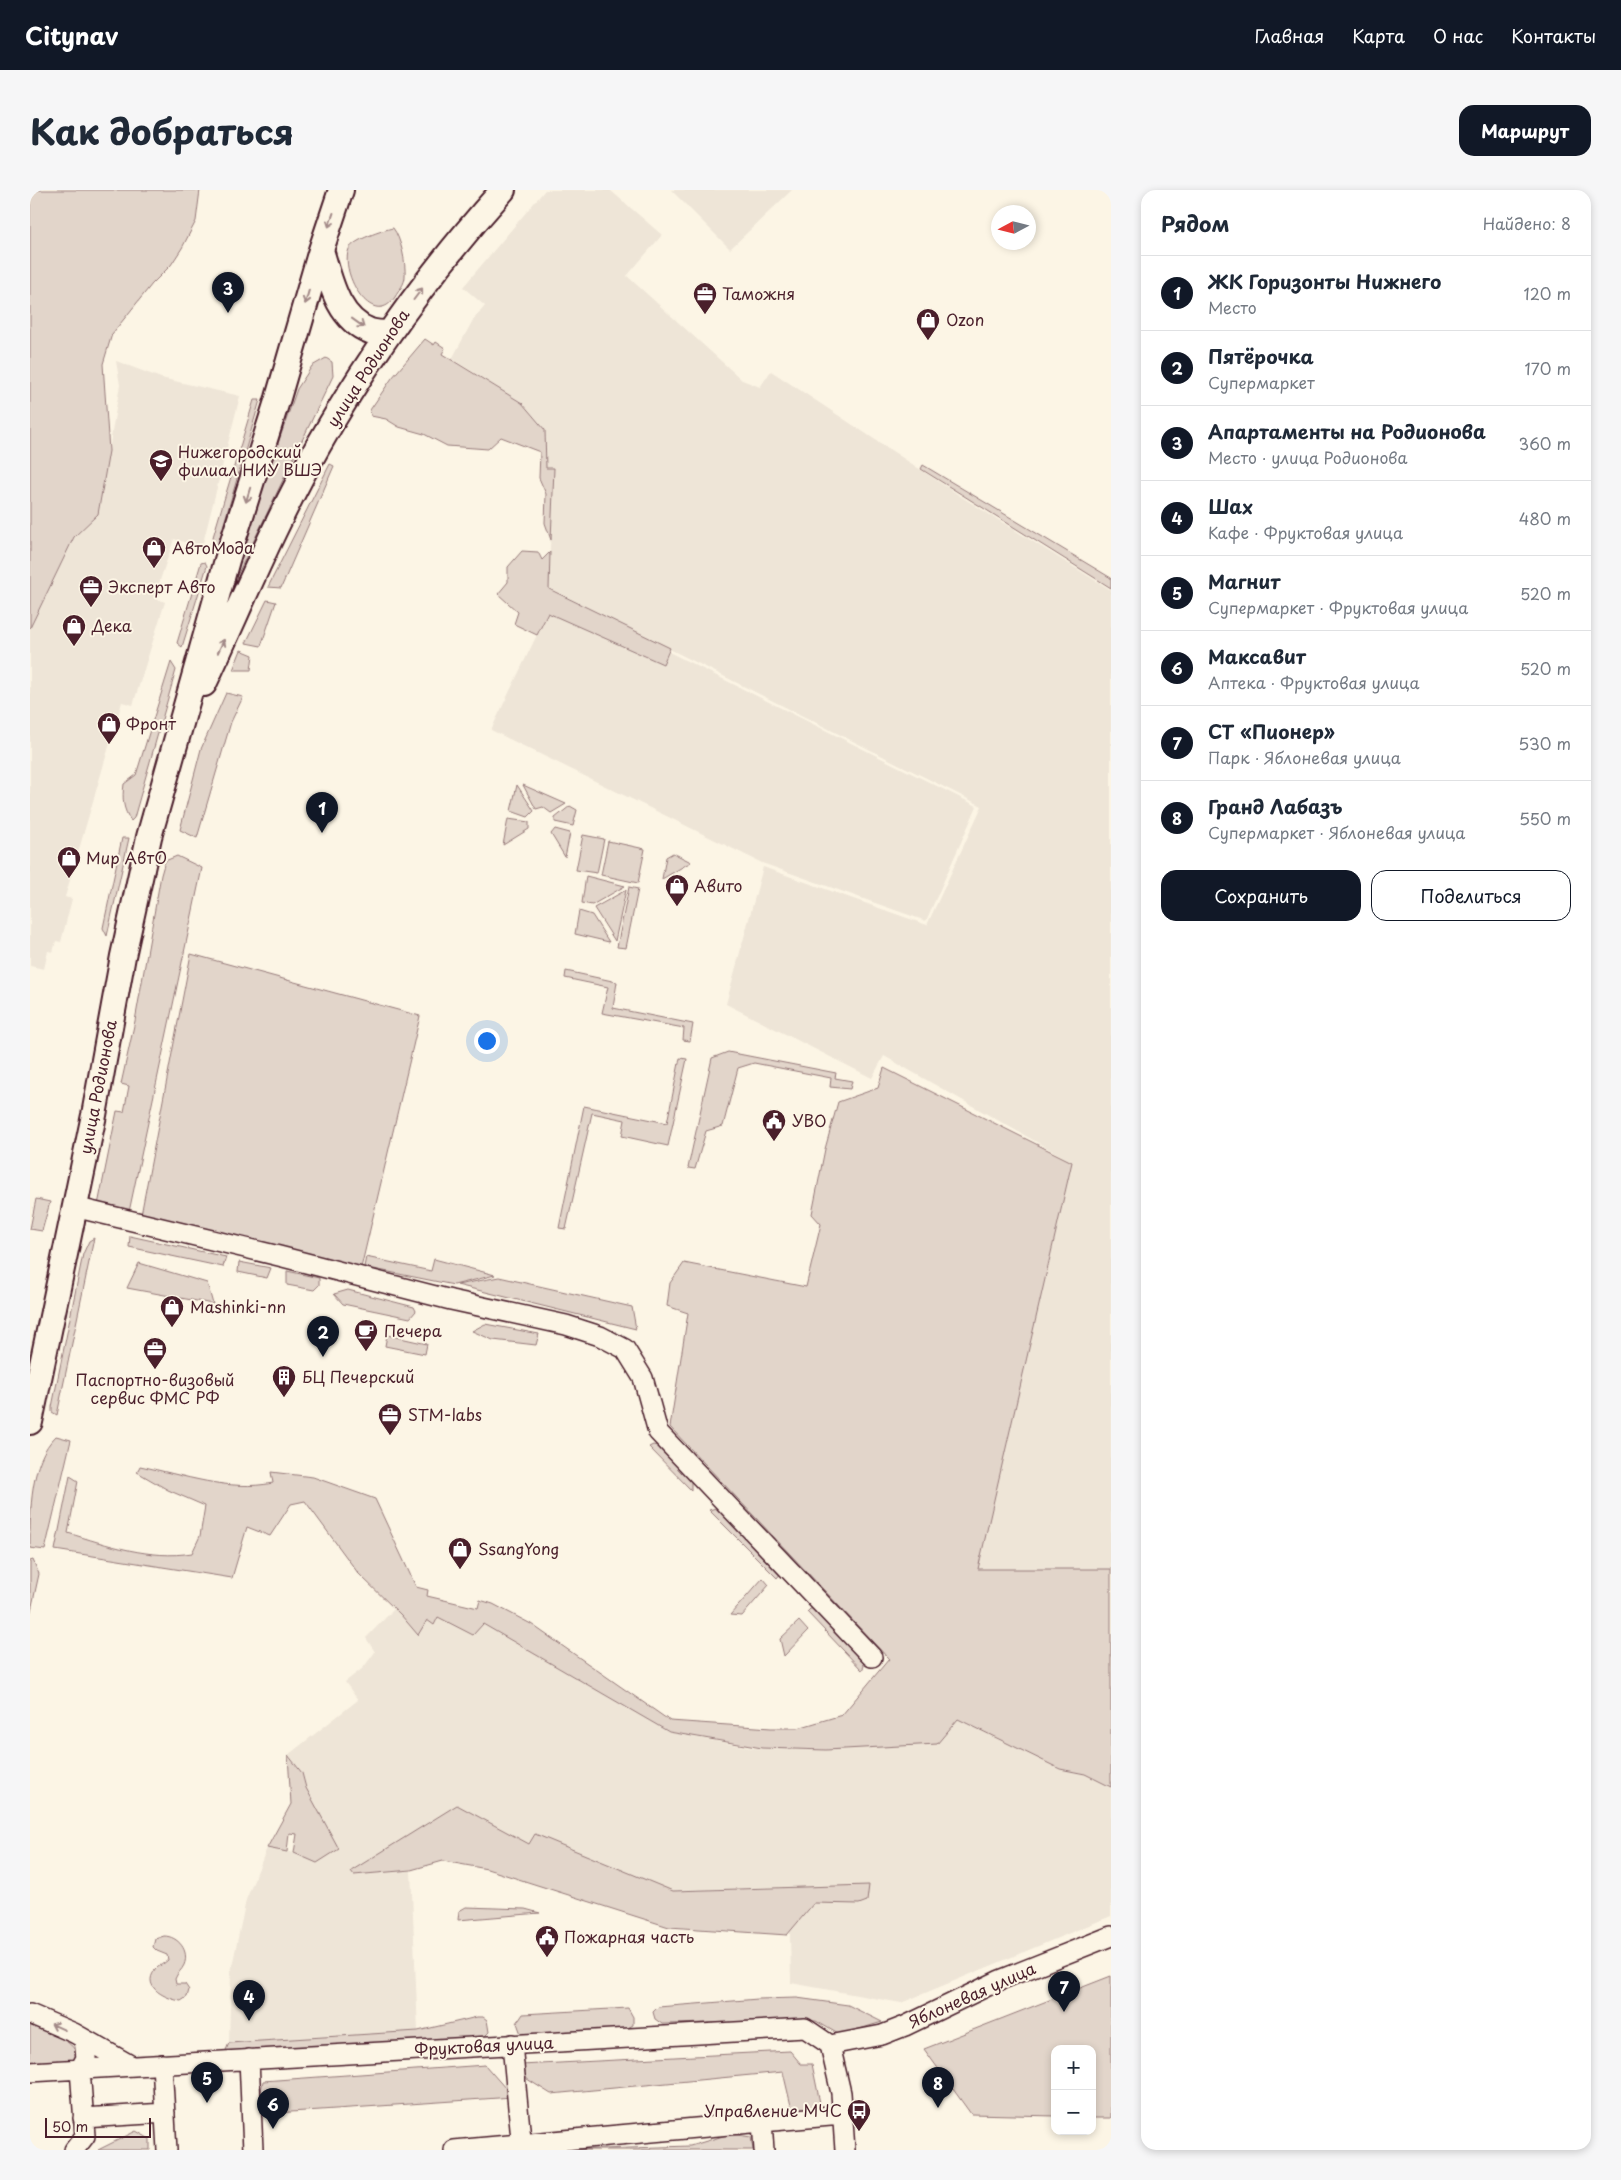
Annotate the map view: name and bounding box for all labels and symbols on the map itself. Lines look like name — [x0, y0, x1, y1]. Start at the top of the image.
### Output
north arrow — [991, 205, 1036, 250]
one-way arrow — [326, 212, 335, 228]
pin: 3 — [212, 272, 244, 313]
office icon: Таможня — [692, 281, 718, 315]
place label: Таможня — [722, 281, 795, 305]
one-way arrow — [413, 288, 424, 301]
one-way arrow — [302, 289, 312, 305]
street label: улица Родионова — [320, 304, 414, 431]
shop icon: Ozon — [915, 307, 941, 341]
place label: Ozon — [946, 307, 984, 331]
one-way arrow — [351, 318, 365, 328]
place label: Нижегородский филиал НИУ ВШЭ — [178, 439, 322, 481]
school or university icon: Нижегородский филиал НИУ ВШЭ — [148, 448, 174, 482]
one-way arrow — [242, 486, 252, 502]
shop icon: АвтоМода — [141, 535, 167, 569]
place label: АвтоМода — [172, 535, 254, 559]
office icon: Эксперт Авто — [78, 574, 104, 608]
place label: Эксперт Авто — [108, 574, 216, 598]
shop icon: Дека — [61, 613, 87, 647]
place label: Дека — [91, 613, 132, 637]
one-way arrow — [217, 639, 227, 654]
shop icon: Фронт — [96, 711, 122, 745]
place label: Фронт — [126, 711, 176, 735]
pin: 1 — [306, 792, 338, 833]
shop icon: Мир АвтО — [56, 845, 82, 879]
place label: Мир АвтО — [86, 845, 167, 869]
shop icon: Авито — [664, 873, 690, 907]
place label: Авито — [694, 873, 742, 897]
street label: улица Родионова — [72, 1018, 122, 1156]
your location — [474, 1028, 500, 1054]
public building icon: УВО — [761, 1108, 787, 1142]
place label: УВО — [792, 1108, 827, 1132]
shop icon: Mashinki-nn — [159, 1294, 185, 1328]
place label: Mashinki-nn — [190, 1294, 286, 1318]
pin: 2 — [307, 1316, 339, 1357]
cafe icon: Печера — [353, 1318, 379, 1352]
place label: Печера — [384, 1318, 442, 1342]
office icon: Паспортно-визовый сервис ФМС РФ — [142, 1336, 168, 1370]
building icon: БЦ Печерский — [271, 1364, 297, 1398]
place label: БЦ Печерский — [302, 1364, 414, 1388]
place label: Паспортно-визовый сервис ФМС РФ — [75, 1367, 235, 1409]
office icon: STM-labs — [377, 1402, 403, 1436]
place label: STM-labs — [408, 1402, 482, 1426]
shop icon: SsangYong — [447, 1536, 473, 1570]
place label: SsangYong — [478, 1536, 559, 1560]
public building icon: Пожарная часть — [534, 1924, 560, 1958]
place label: Пожарная часть — [564, 1924, 694, 1948]
street label: Яблоневая улица — [904, 1955, 1039, 2033]
pin: 7 — [1048, 1971, 1080, 2012]
pin: 4 — [233, 1980, 265, 2021]
one-way arrow — [51, 2021, 66, 2031]
street label: Фруктовая улица — [414, 2029, 554, 2061]
pin: 5 — [191, 2062, 223, 2103]
pin: 8 — [922, 2067, 954, 2108]
pin: 6 — [257, 2088, 289, 2129]
place label: Управление МЧС — [704, 2098, 842, 2122]
bus stop icon: Управление МЧС — [846, 2098, 872, 2132]
scale bar — [45, 2115, 151, 2138]

